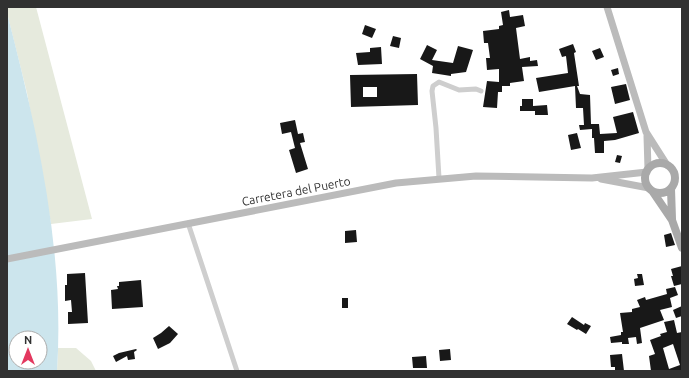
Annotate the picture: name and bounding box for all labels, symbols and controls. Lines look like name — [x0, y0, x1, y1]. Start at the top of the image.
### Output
street label: Carretera del Puerto — [241, 174, 351, 208]
north arrow — [8, 330, 48, 370]
text: N — [24, 334, 32, 346]

